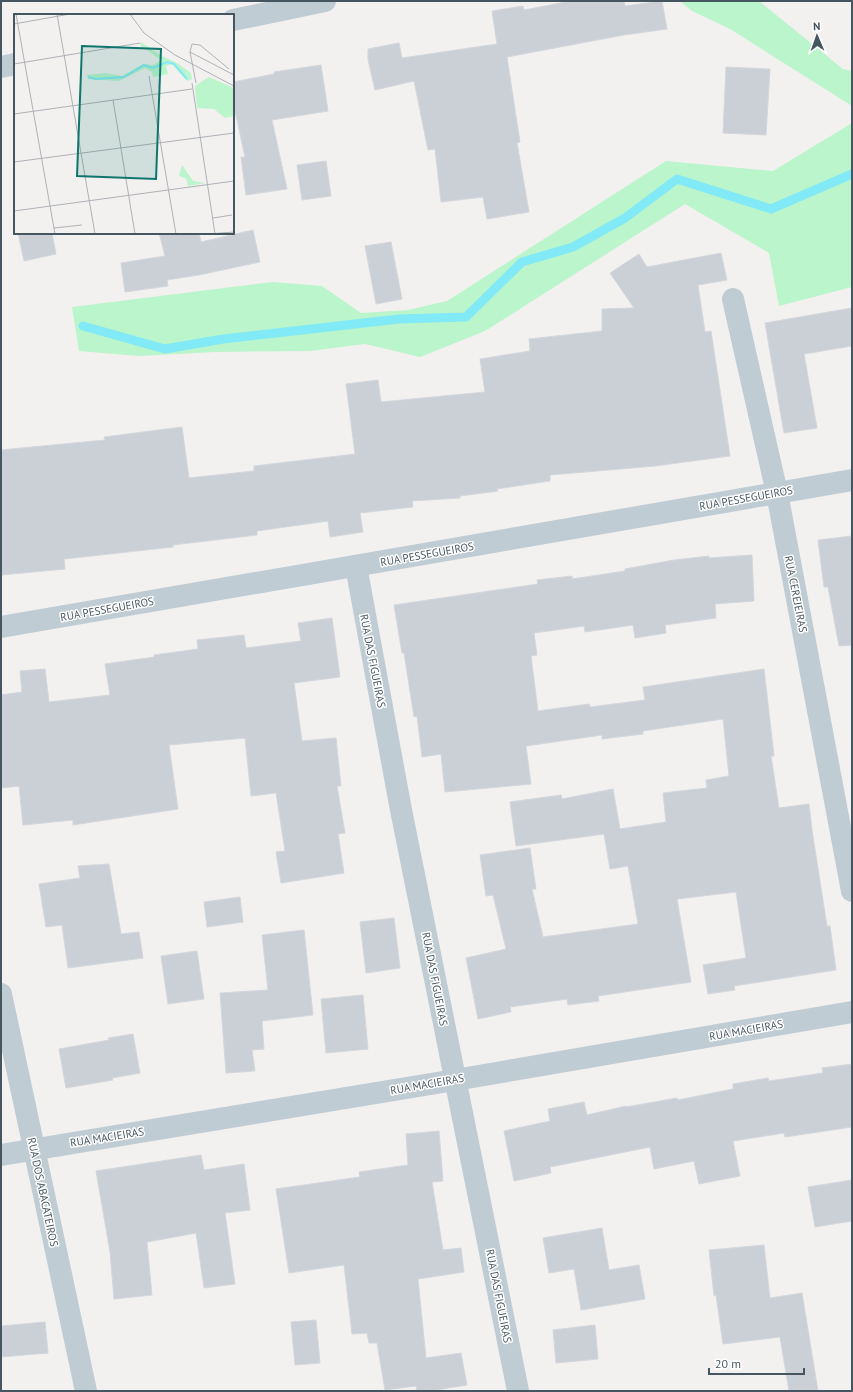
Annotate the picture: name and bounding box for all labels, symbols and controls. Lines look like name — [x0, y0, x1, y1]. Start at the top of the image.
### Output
inset map — [14, 14, 234, 234]
north arrow — [797, 16, 837, 56]
text: N — [813, 19, 821, 33]
street label: RUA PESSEGUEIROS — [698, 483, 794, 513]
street label: RUA PESSEGUEIROS — [379, 539, 475, 569]
street label: RUA CEREJEIRAS — [782, 554, 810, 634]
street label: RUA PESSEGUEIROS — [59, 594, 155, 624]
street label: RUA DAS FIGUEIRAS — [357, 613, 389, 709]
street label: RUA DAS FIGUEIRAS — [419, 931, 451, 1027]
street label: RUA MACIEIRAS — [708, 1017, 784, 1043]
street label: RUA MACIEIRAS — [389, 1071, 465, 1097]
street label: RUA MACIEIRAS — [69, 1124, 145, 1150]
street label: RUA DOS ABACATEIROS — [25, 1136, 61, 1248]
street label: RUA DAS FIGUEIRAS — [483, 1248, 515, 1344]
scale bar — [709, 1350, 804, 1376]
text: 20 m — [715, 1356, 741, 1371]

